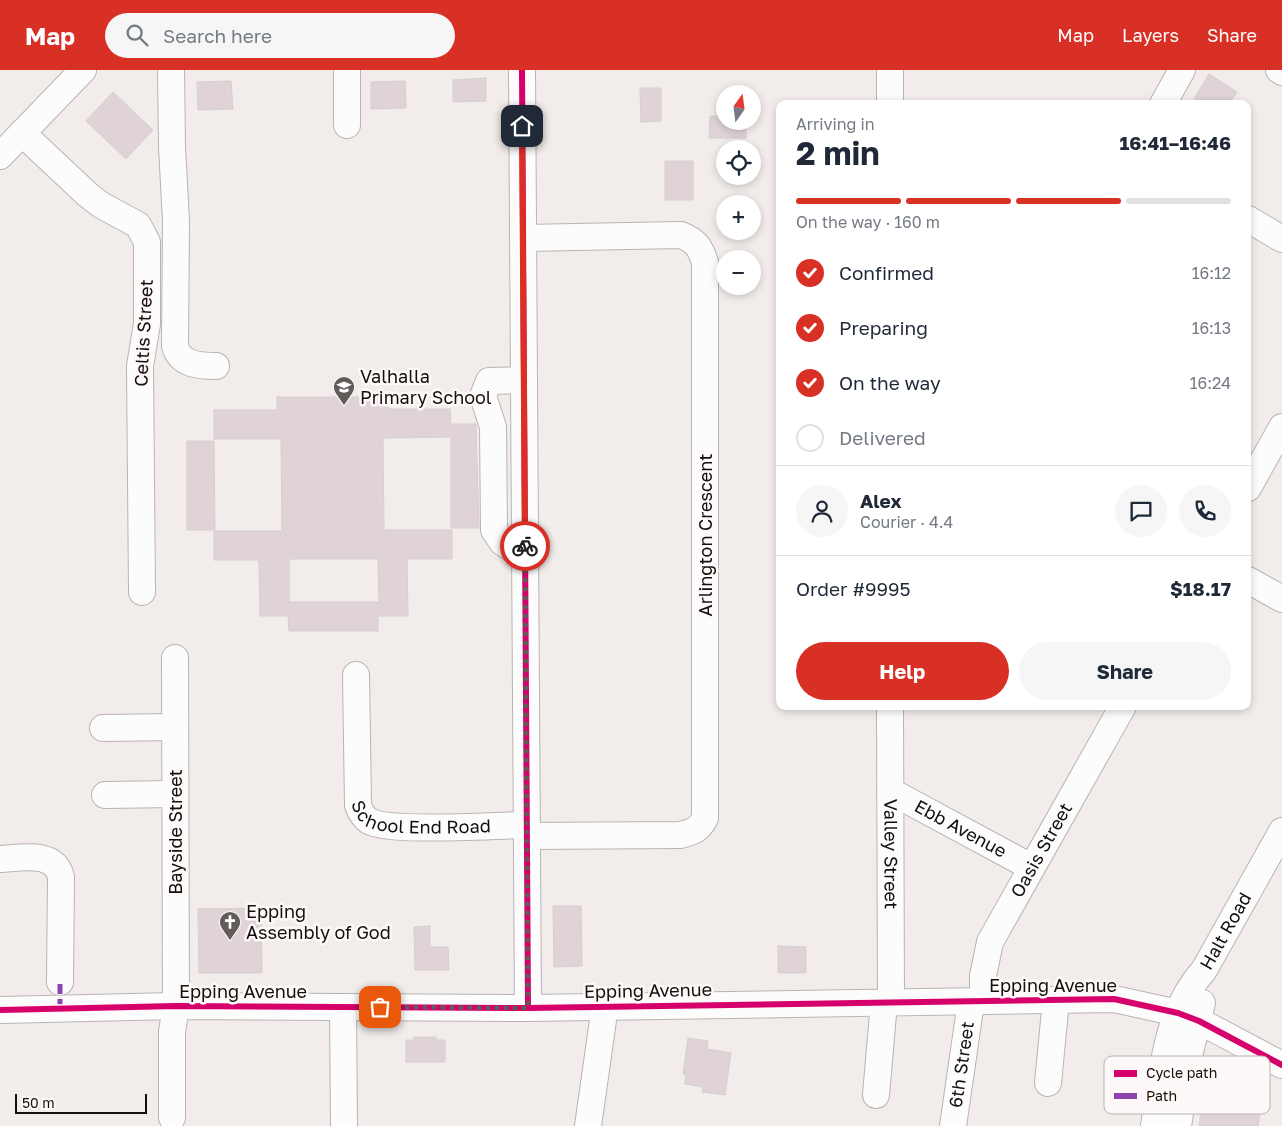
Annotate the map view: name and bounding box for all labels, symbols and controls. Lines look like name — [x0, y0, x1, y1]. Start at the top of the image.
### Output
search box — [105, 13, 455, 58]
text: Map — [25, 21, 75, 50]
icon: search — [123, 21, 151, 49]
text: Search here — [163, 24, 272, 47]
text: Map — [1057, 24, 1094, 46]
text: Layers — [1122, 24, 1179, 46]
text: Share — [1207, 24, 1257, 46]
north arrow — [716, 85, 761, 130]
map controls — [716, 85, 761, 295]
pin — [501, 105, 543, 147]
icon: home — [508, 112, 536, 140]
text: Arriving in — [796, 114, 875, 134]
text: 16:41–16:46 — [1119, 131, 1231, 154]
text: 2 min — [796, 134, 880, 172]
button: locate — [716, 140, 761, 185]
button: + — [716, 195, 761, 240]
text: On the way · 160 m — [796, 212, 940, 232]
button: − — [716, 250, 761, 295]
icon: check — [796, 259, 824, 287]
text: Confirmed — [839, 261, 934, 284]
text: 16:12 — [1192, 263, 1231, 283]
street label: Celtis Street — [129, 279, 157, 387]
icon: check — [796, 314, 824, 342]
text: Preparing — [839, 316, 928, 339]
text: 16:13 — [1192, 318, 1231, 338]
place label: Valhalla Primary School — [360, 365, 492, 408]
icon: check — [796, 369, 824, 397]
text: On the way — [839, 371, 941, 394]
text: 16:24 — [1190, 373, 1231, 393]
school or university icon: Valhalla Primary School — [332, 375, 356, 406]
text: Delivered — [839, 426, 926, 449]
street label: Arlington Crescent — [694, 454, 716, 616]
button: person — [796, 485, 848, 537]
button: chat — [1115, 485, 1167, 537]
button: phone — [1179, 485, 1231, 537]
text: Alex — [860, 489, 901, 512]
text: Courier · 4.4 — [860, 512, 953, 532]
courier — [500, 521, 550, 571]
icon: bike — [511, 532, 539, 560]
text: Order #9995 — [796, 577, 911, 600]
text: $18.17 — [1170, 577, 1231, 600]
button: Help — [796, 642, 1009, 700]
button: Share — [1019, 642, 1231, 700]
street label: Bayside Street — [164, 769, 186, 895]
street label: Ebb Avenue — [911, 794, 1011, 862]
street label: School End Road — [347, 797, 491, 838]
street label: Valley Street — [880, 799, 903, 909]
street label: Oasis Street — [1005, 799, 1076, 901]
street label: Halt Road — [1195, 888, 1255, 973]
place label: Epping Assembly of God — [246, 900, 391, 943]
church icon: Epping Assembly of God — [218, 910, 242, 941]
street label: Epping Avenue — [989, 974, 1117, 996]
street label: Epping Avenue — [584, 978, 712, 1002]
street label: Epping Avenue — [179, 980, 307, 1002]
pin — [359, 986, 401, 1028]
icon: bag — [366, 993, 394, 1021]
street label: 6th Street — [944, 1020, 978, 1109]
legend — [1104, 1056, 1270, 1114]
text: Cycle path — [1146, 1064, 1217, 1081]
text: Path — [1146, 1087, 1177, 1104]
scale bar — [15, 1091, 148, 1114]
text: 50 m — [22, 1094, 55, 1111]

